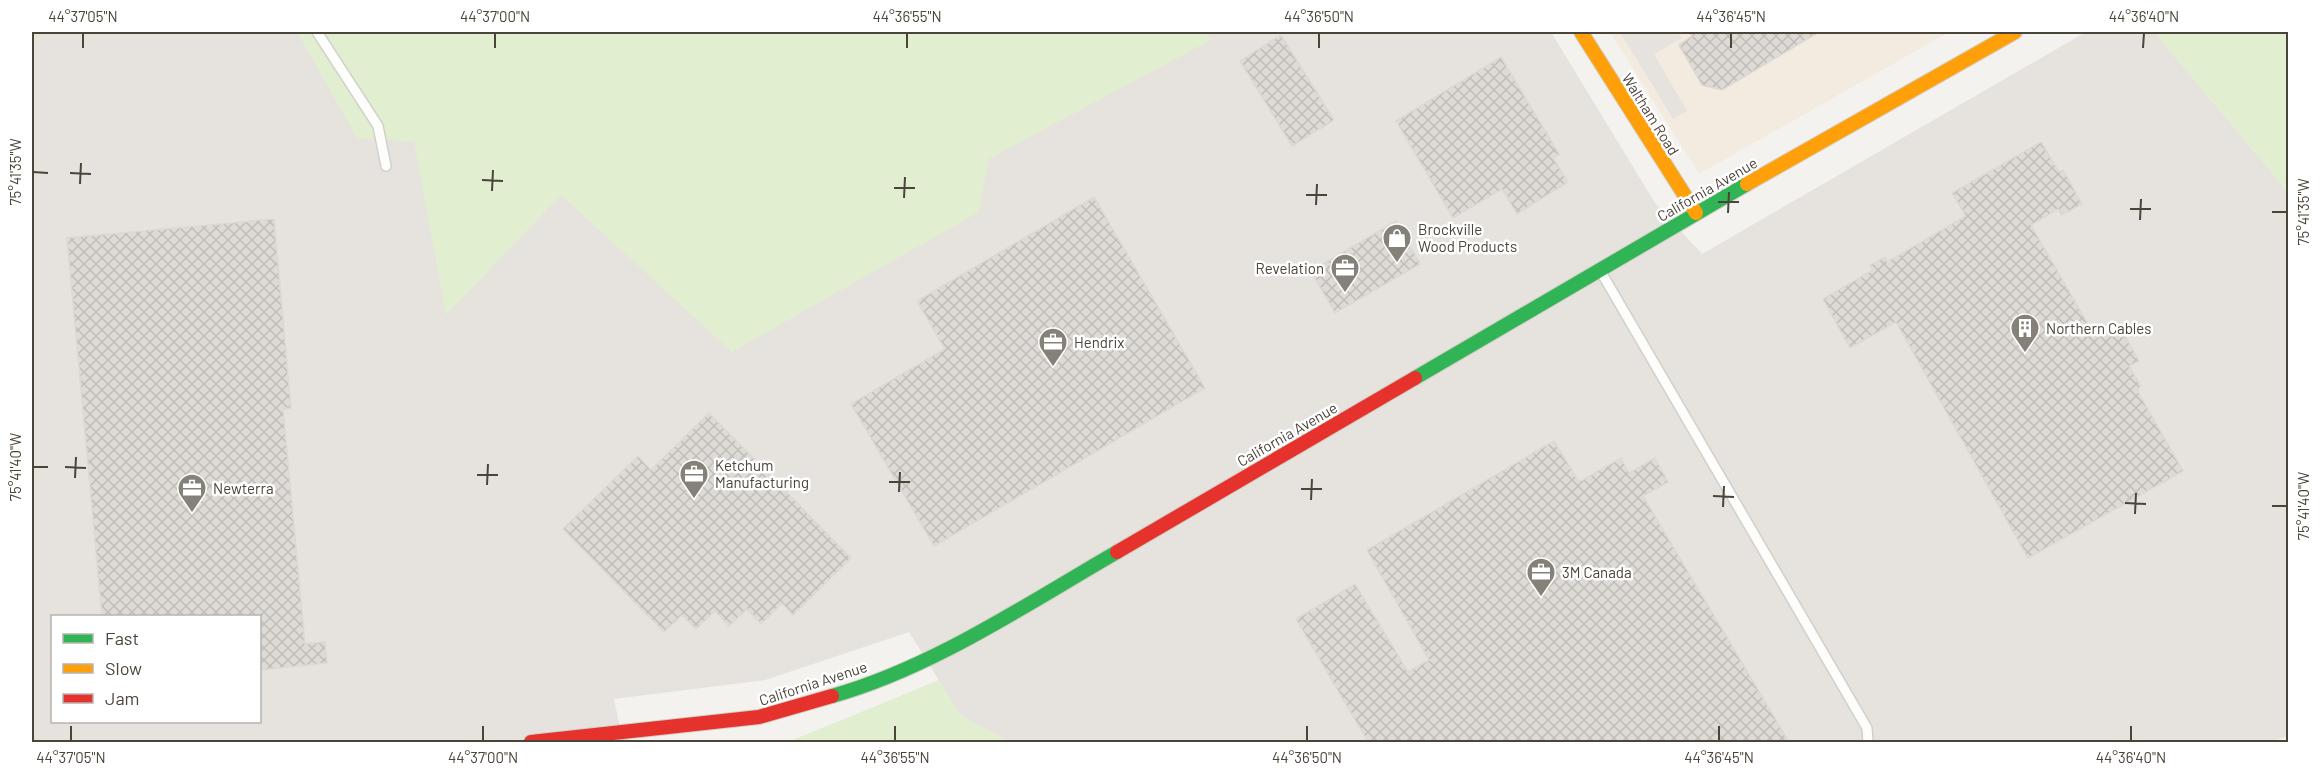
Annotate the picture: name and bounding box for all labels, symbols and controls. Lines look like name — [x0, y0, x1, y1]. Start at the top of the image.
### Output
text: 44°37'05"N — [48, 7, 118, 25]
text: 44°37'00"N — [460, 7, 530, 25]
text: 44°36'55"N — [872, 7, 942, 25]
text: 44°36'50"N — [1284, 7, 1354, 25]
text: 44°36'45"N — [1696, 7, 1766, 25]
text: 44°36'40"N — [2109, 7, 2179, 25]
street label: Waltham Road — [1619, 70, 1683, 158]
text: 75°41'35"W — [6, 138, 24, 206]
street label: California Avenue — [1654, 153, 1760, 225]
text: 75°41'35"W — [2294, 178, 2312, 246]
place label: Brockville Wood Products — [1418, 220, 1517, 255]
shop icon: Brockville Wood Products — [1381, 222, 1413, 264]
office icon: Revelation — [1329, 252, 1361, 294]
place label: Revelation — [1256, 259, 1324, 277]
building icon: Northern Cables — [2009, 312, 2041, 354]
place label: Northern Cables — [2046, 319, 2151, 337]
office icon: Hendrix — [1037, 326, 1069, 368]
place label: Hendrix — [1074, 333, 1124, 351]
street label: California Avenue — [1234, 398, 1340, 470]
text: 75°41'40"W — [6, 433, 24, 501]
place label: Ketchum Manufacturing — [715, 456, 809, 491]
office icon: Ketchum Manufacturing — [678, 458, 710, 500]
office icon: Newterra — [176, 472, 208, 514]
text: 75°41'40"W — [2294, 472, 2312, 540]
place label: Newterra — [213, 479, 274, 497]
office icon: 3M Canada — [1525, 556, 1557, 598]
place label: 3M Canada — [1562, 563, 1632, 581]
legend — [51, 615, 261, 723]
text: Fast — [105, 627, 139, 649]
text: Slow — [105, 657, 142, 679]
street label: California Avenue — [757, 657, 869, 709]
text: Jam — [105, 687, 139, 709]
text: 44°37'05"N — [36, 748, 106, 766]
text: 44°37'00"N — [448, 748, 518, 766]
text: 44°36'55"N — [860, 748, 930, 766]
text: 44°36'50"N — [1272, 748, 1342, 766]
text: 44°36'45"N — [1684, 748, 1754, 766]
text: 44°36'40"N — [2096, 748, 2166, 766]

